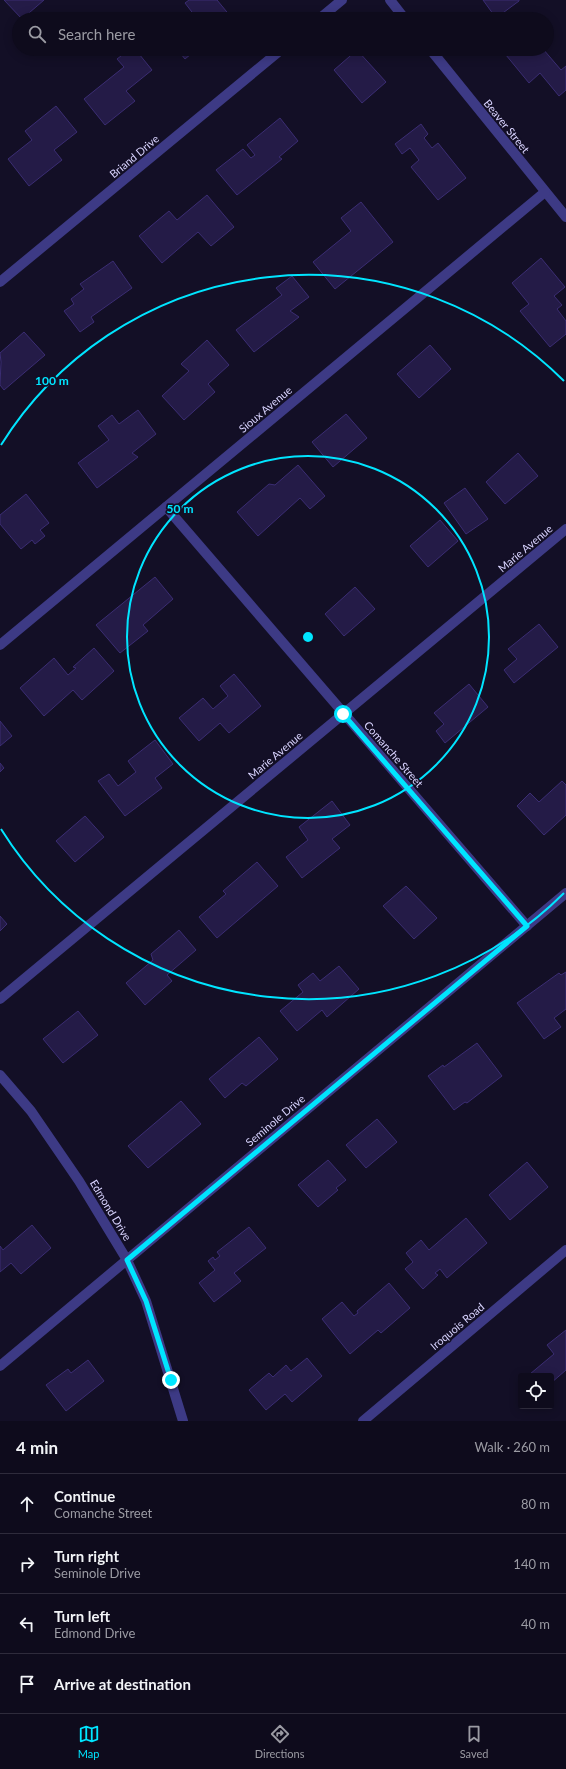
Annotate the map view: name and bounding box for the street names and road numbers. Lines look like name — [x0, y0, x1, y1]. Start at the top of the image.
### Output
street label: Beaver Street — [481, 97, 533, 155]
street label: Briand Drive — [107, 131, 161, 180]
street label: Sioux Avenue — [236, 383, 294, 435]
street label: Marie Avenue — [495, 521, 555, 574]
street label: Comanche Street — [362, 718, 426, 790]
street label: Marie Avenue — [245, 728, 305, 781]
street label: Seminole Drive — [243, 1091, 307, 1149]
street label: Edmond Drive — [88, 1177, 134, 1243]
street label: Iroquois Road — [427, 1300, 487, 1352]

